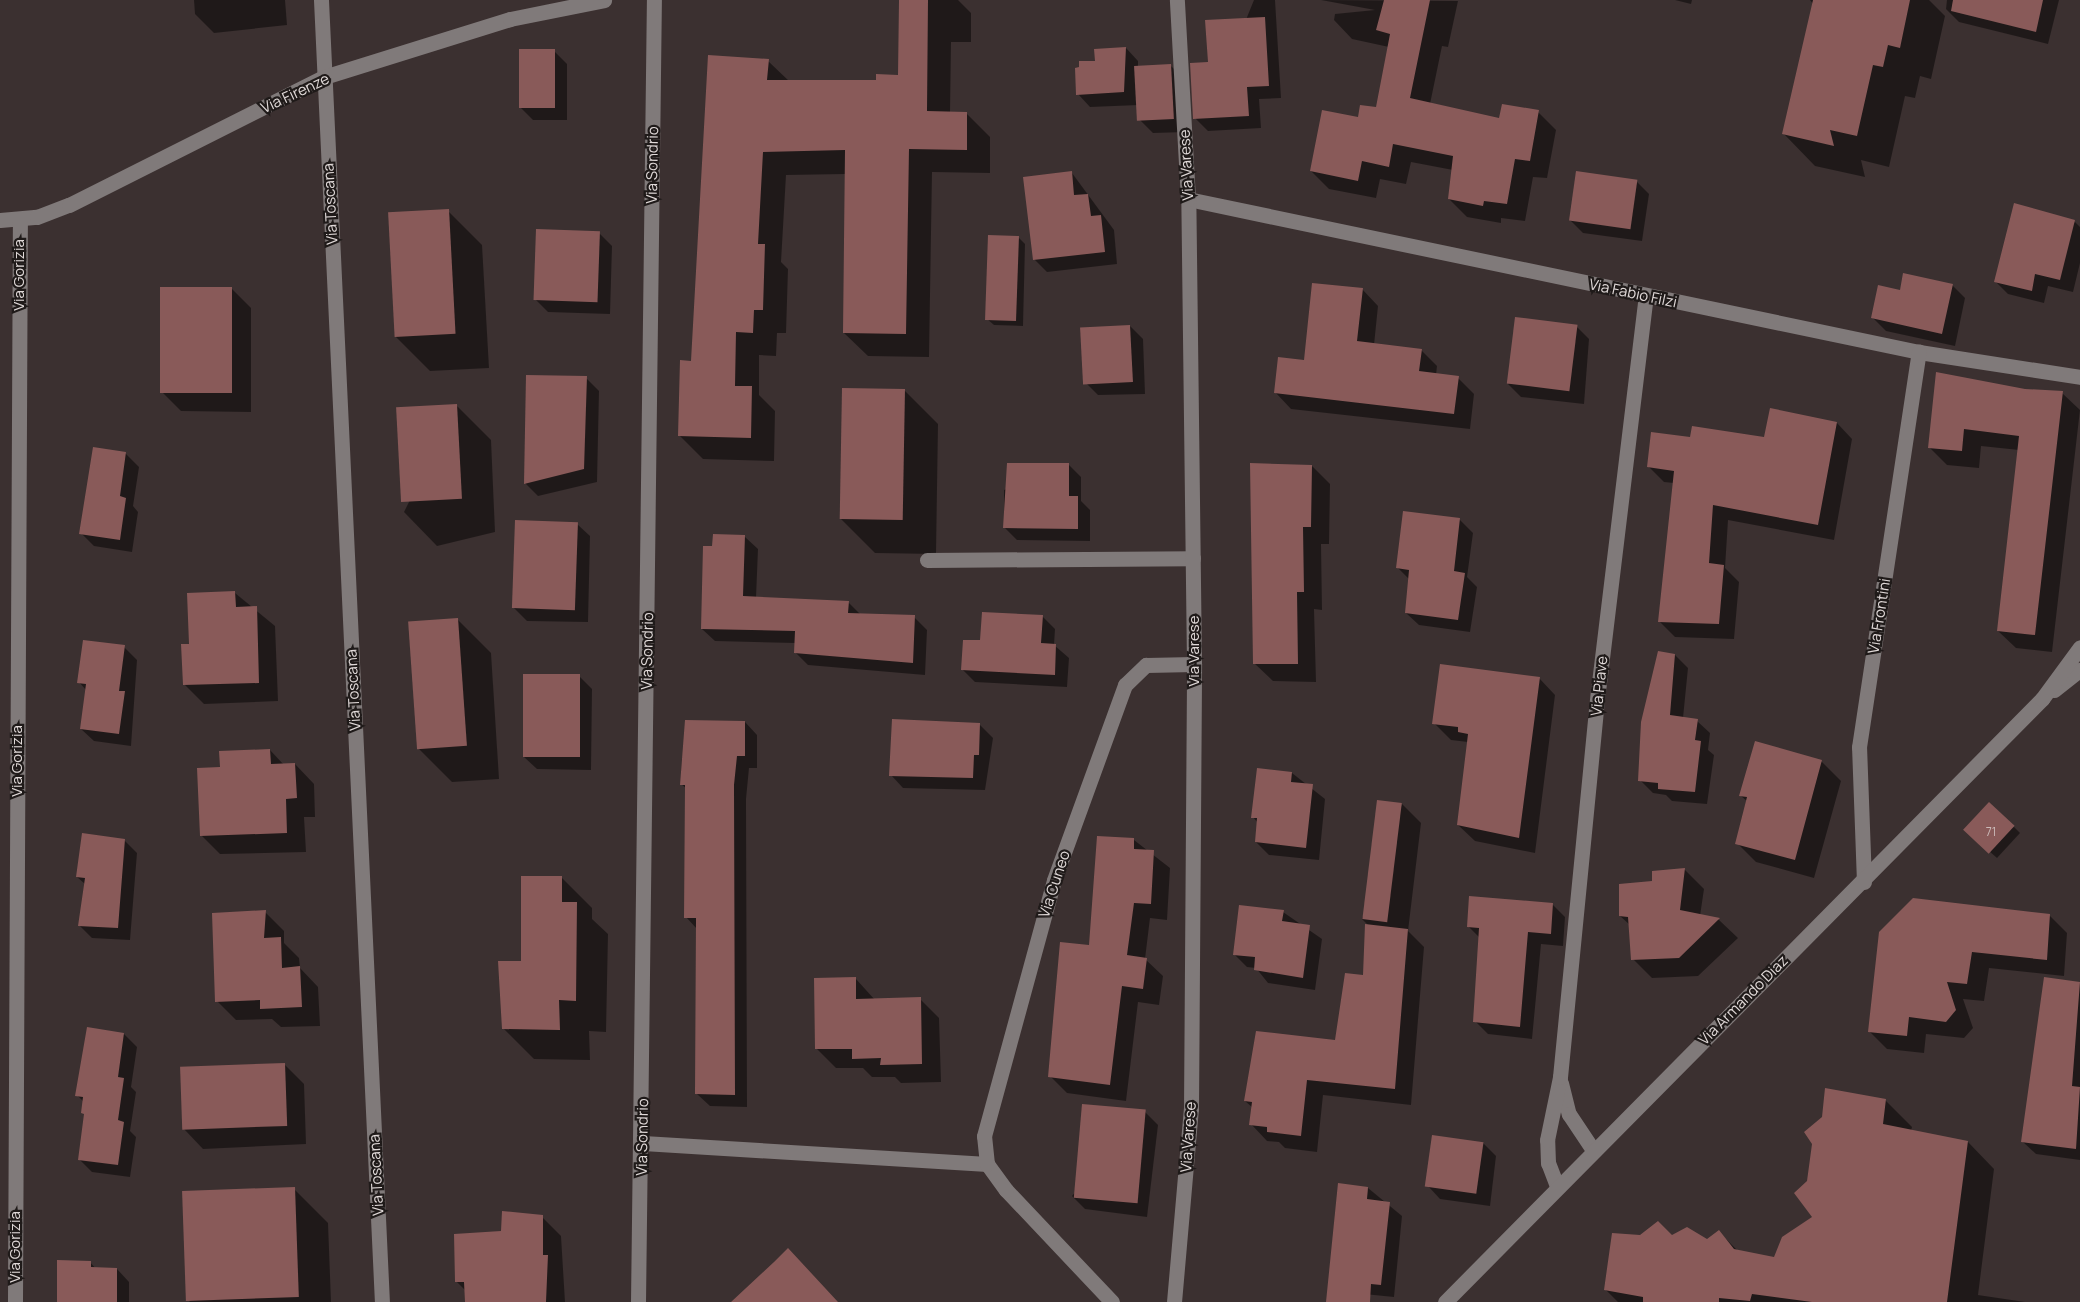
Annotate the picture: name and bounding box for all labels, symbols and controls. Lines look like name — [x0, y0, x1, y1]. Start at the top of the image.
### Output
street label: Via Firenze — [258, 69, 332, 117]
street label: Via Sondrio — [642, 126, 662, 204]
street label: Via Varese — [1175, 129, 1197, 201]
street label: Via Toscana — [319, 163, 341, 245]
street label: Via Gorizia — [10, 239, 28, 311]
street label: Via Fabio Filzi — [1587, 275, 1679, 311]
street label: Via Frontini — [1864, 577, 1894, 655]
street label: Via Sondrio — [637, 612, 657, 690]
street label: Via Varese — [1185, 616, 1203, 686]
street label: Via Toscana — [342, 649, 364, 731]
street label: Via Piave — [1587, 655, 1611, 717]
street label: Via Gorizia — [8, 725, 26, 797]
house number: 71 — [1986, 825, 1996, 839]
street label: Via Cuneo — [1035, 848, 1073, 920]
street label: Via Armando Diaz — [1695, 952, 1791, 1048]
street label: Via Sondrio — [632, 1098, 652, 1176]
street label: Via Varese — [1177, 1101, 1199, 1173]
street label: Via Toscana — [365, 1134, 387, 1216]
street label: Via Gorizia — [6, 1211, 24, 1283]

